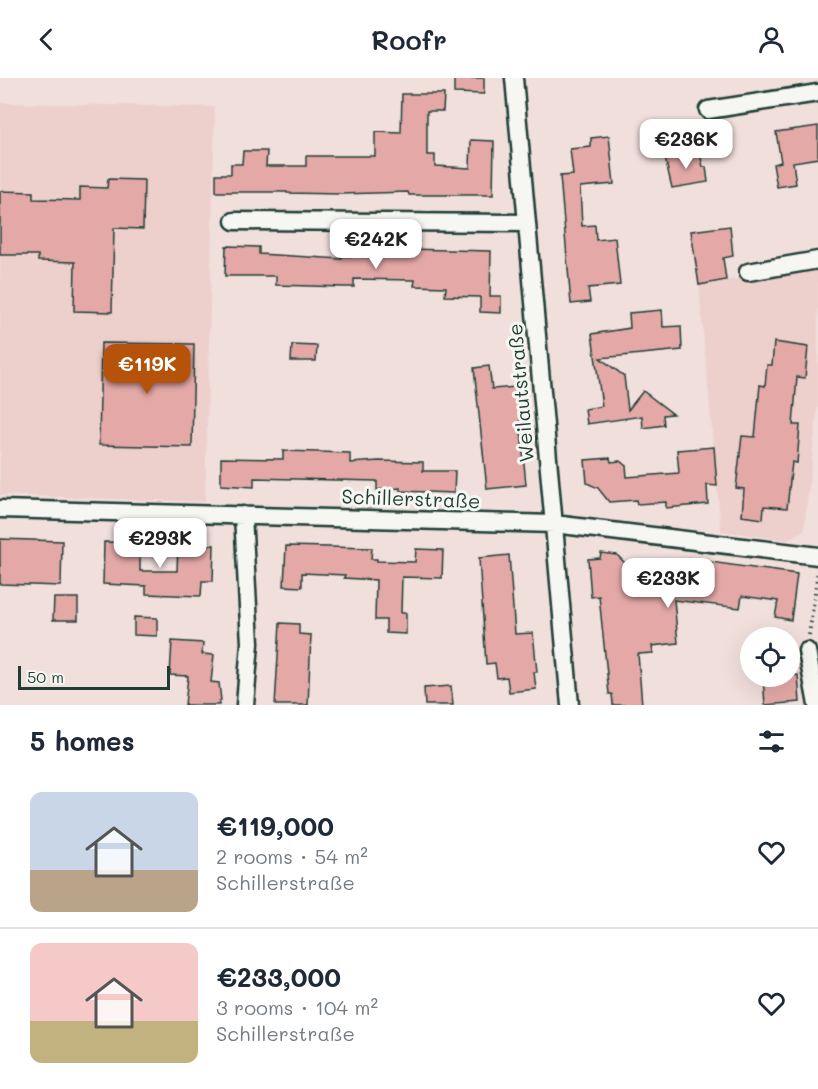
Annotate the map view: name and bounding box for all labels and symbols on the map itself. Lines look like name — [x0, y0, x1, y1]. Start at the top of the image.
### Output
pin: €236K — [644, 119, 728, 170]
pin: €242K — [334, 219, 418, 270]
street label: Weilautstraße — [501, 323, 539, 464]
pin: €119K — [105, 344, 189, 395]
street label: Schillerstraße — [341, 483, 481, 513]
pin: €293K — [118, 518, 202, 569]
pin: €233K — [626, 558, 710, 609]
scale bar — [18, 663, 170, 690]

